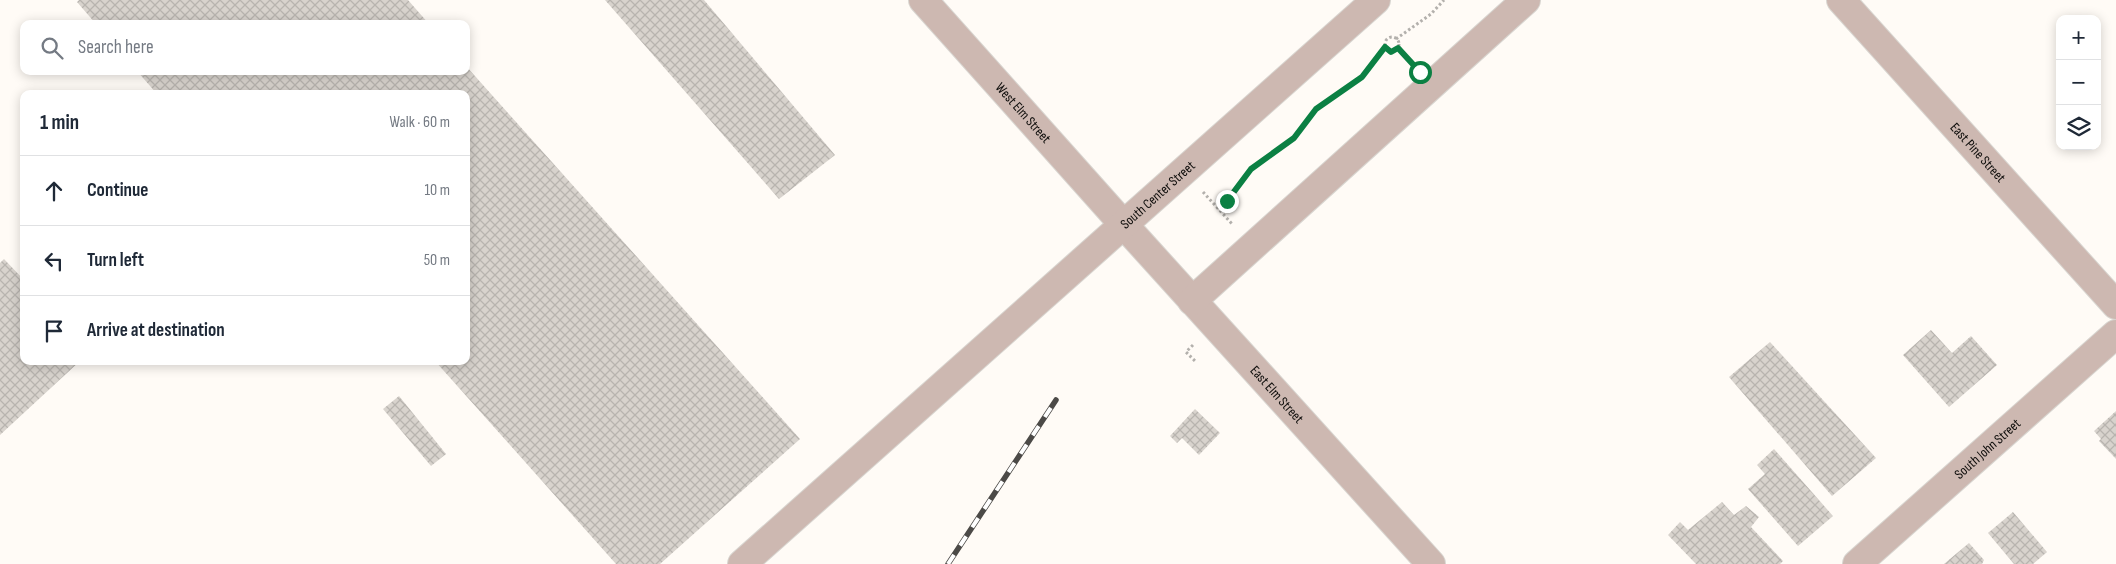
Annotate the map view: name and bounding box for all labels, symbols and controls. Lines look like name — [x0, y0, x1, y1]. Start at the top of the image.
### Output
map controls — [2056, 15, 2101, 150]
button: + — [2056, 15, 2101, 60]
search box — [20, 20, 470, 75]
icon: search — [38, 34, 66, 62]
text: Search here — [78, 36, 154, 59]
button: − — [2056, 60, 2101, 105]
route start — [1409, 61, 1432, 84]
street label: West Elm Street — [992, 79, 1055, 146]
button: layers — [2056, 105, 2101, 150]
text: 1 min — [40, 110, 79, 135]
text: Walk · 60 m — [390, 113, 450, 132]
street label: East Pine Street — [1947, 119, 2010, 186]
street label: South Center Street — [1117, 157, 1198, 232]
icon: ahead — [40, 177, 68, 205]
text: Continue — [87, 179, 148, 202]
text: 10 m — [424, 181, 450, 200]
route end — [1216, 190, 1239, 213]
icon: left — [40, 247, 68, 275]
text: Turn left — [87, 249, 144, 272]
text: 50 m — [424, 251, 450, 270]
icon: arrive — [40, 317, 68, 345]
text: Arrive at destination — [87, 319, 225, 342]
street label: East Elm Street — [1247, 362, 1308, 427]
street label: South John Street — [1951, 415, 2024, 482]

